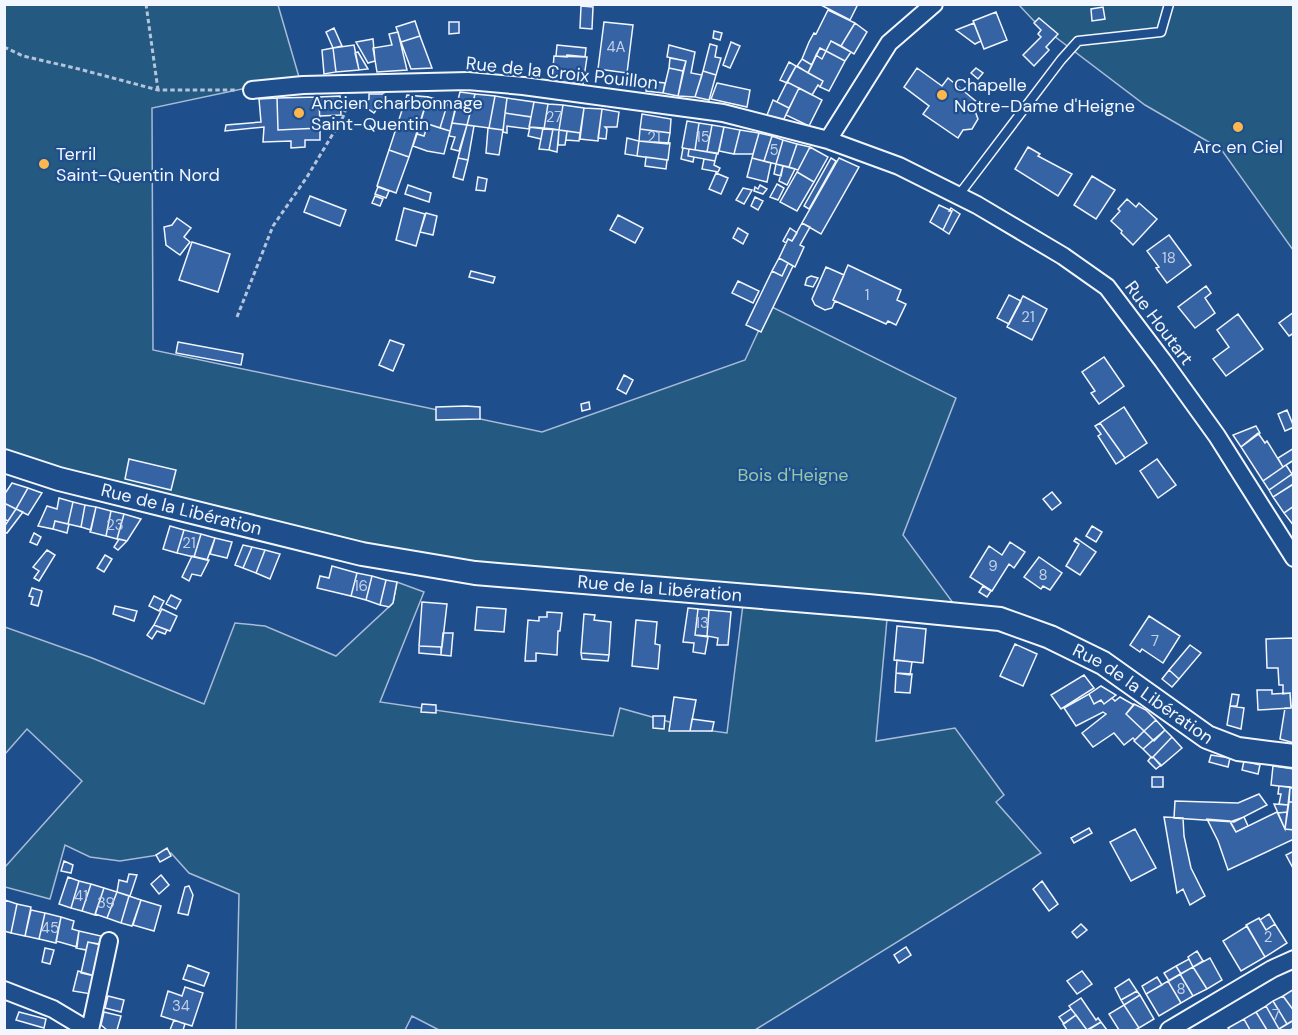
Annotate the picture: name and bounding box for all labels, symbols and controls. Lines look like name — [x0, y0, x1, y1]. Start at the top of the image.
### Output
house number: 4A — [606, 37, 626, 57]
street label: Rue de la Croix Pouillon — [465, 51, 659, 95]
place label: Chapelle Notre-Dame d'Heigne — [954, 73, 1135, 118]
marker: Chapelle Notre-Dame d'Heigne — [935, 88, 949, 102]
place label: Ancien charbonnage Saint-Quentin — [311, 91, 483, 136]
marker: Ancien charbonnage Saint-Quentin — [292, 106, 306, 120]
house number: 27 — [546, 107, 562, 127]
marker: Arc en Ciel — [1231, 120, 1245, 134]
house number: 21 — [647, 127, 661, 147]
house number: 15 — [696, 127, 710, 147]
place label: Arc en Ciel — [1193, 135, 1283, 159]
house number: 5 — [769, 140, 779, 160]
place label: Terril Saint-Quentin Nord — [56, 142, 220, 187]
marker: Terril Saint-Quentin Nord — [37, 157, 51, 171]
house number: 18 — [1162, 248, 1176, 268]
street label: Rue Houtart — [1119, 276, 1199, 370]
house number: 1 — [865, 285, 869, 305]
house number: 21 — [1021, 307, 1035, 327]
park label: Bois d'Heigne — [737, 463, 849, 487]
street label: Rue de la Libération — [98, 478, 264, 541]
house number: 23 — [106, 515, 124, 535]
house number: 21 — [182, 533, 196, 553]
house number: 9 — [988, 556, 998, 576]
house number: 8 — [1038, 565, 1048, 585]
street label: Rue de la Libération — [577, 570, 743, 607]
house number: 16 — [354, 576, 368, 596]
house number: 13 — [695, 613, 709, 633]
house number: 7 — [1151, 631, 1159, 651]
street label: Rue de la Libération — [1069, 638, 1218, 750]
house number: 41 — [74, 886, 88, 906]
house number: 39 — [97, 893, 115, 913]
house number: 45 — [41, 918, 59, 938]
house number: 2 — [1264, 927, 1272, 947]
house number: 8 — [1176, 979, 1186, 999]
house number: 34 — [172, 996, 190, 1016]
house number: 7 — [1272, 1005, 1280, 1025]

